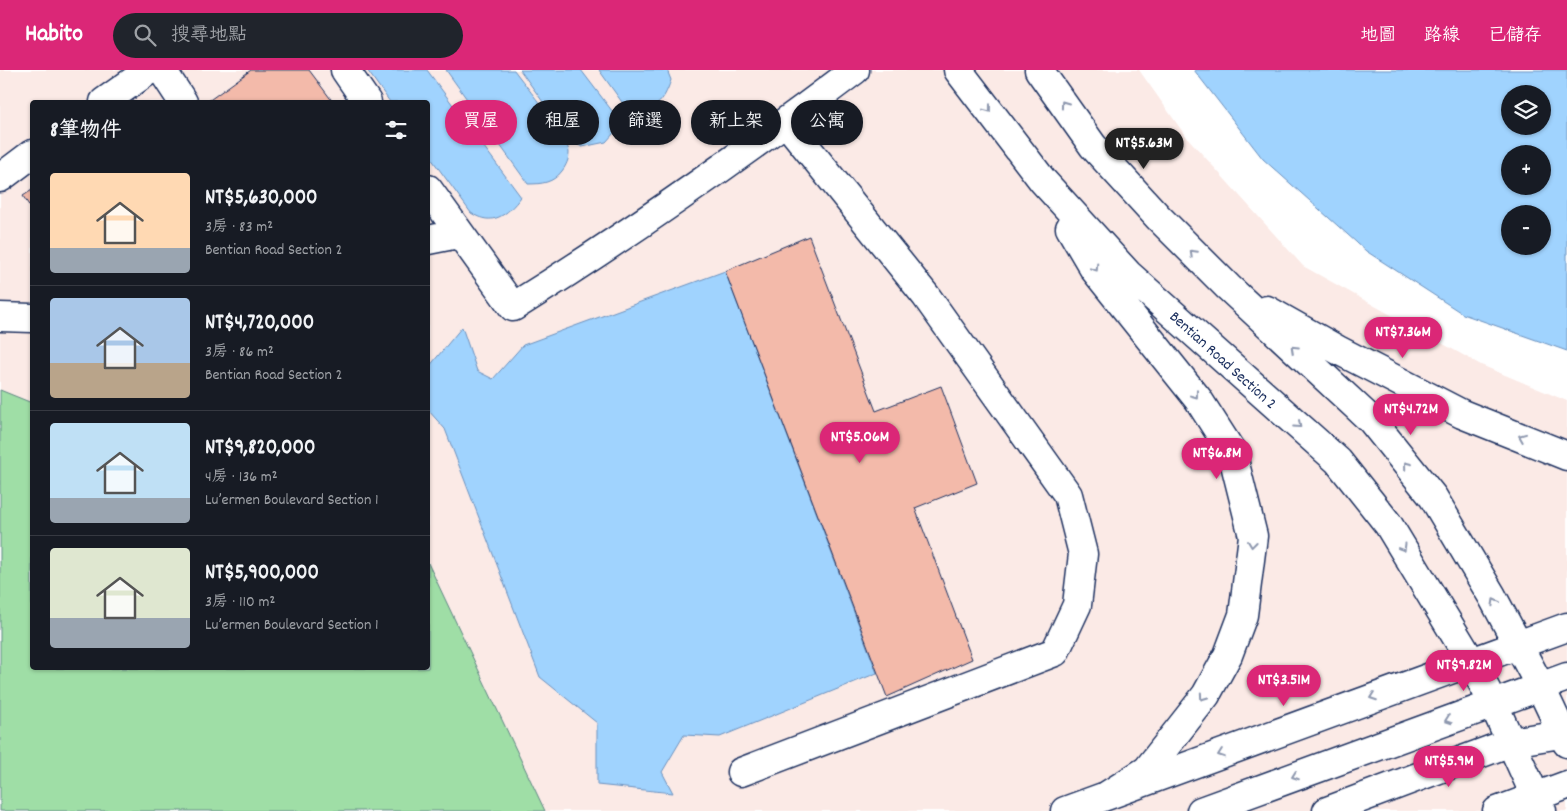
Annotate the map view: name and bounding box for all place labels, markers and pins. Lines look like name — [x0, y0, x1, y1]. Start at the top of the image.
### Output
pin: NT$5.63M — [1092, 128, 1196, 170]
pin: NT$7.36M — [1351, 316, 1455, 359]
pin: NT$4.72M — [1359, 394, 1463, 436]
pin: NT$5.06M — [808, 422, 912, 464]
pin: NT$6.8M — [1171, 438, 1263, 480]
pin: NT$9.82M — [1412, 650, 1516, 692]
pin: NT$3.51M — [1232, 664, 1336, 707]
pin: NT$5.9M — [1403, 746, 1495, 788]

